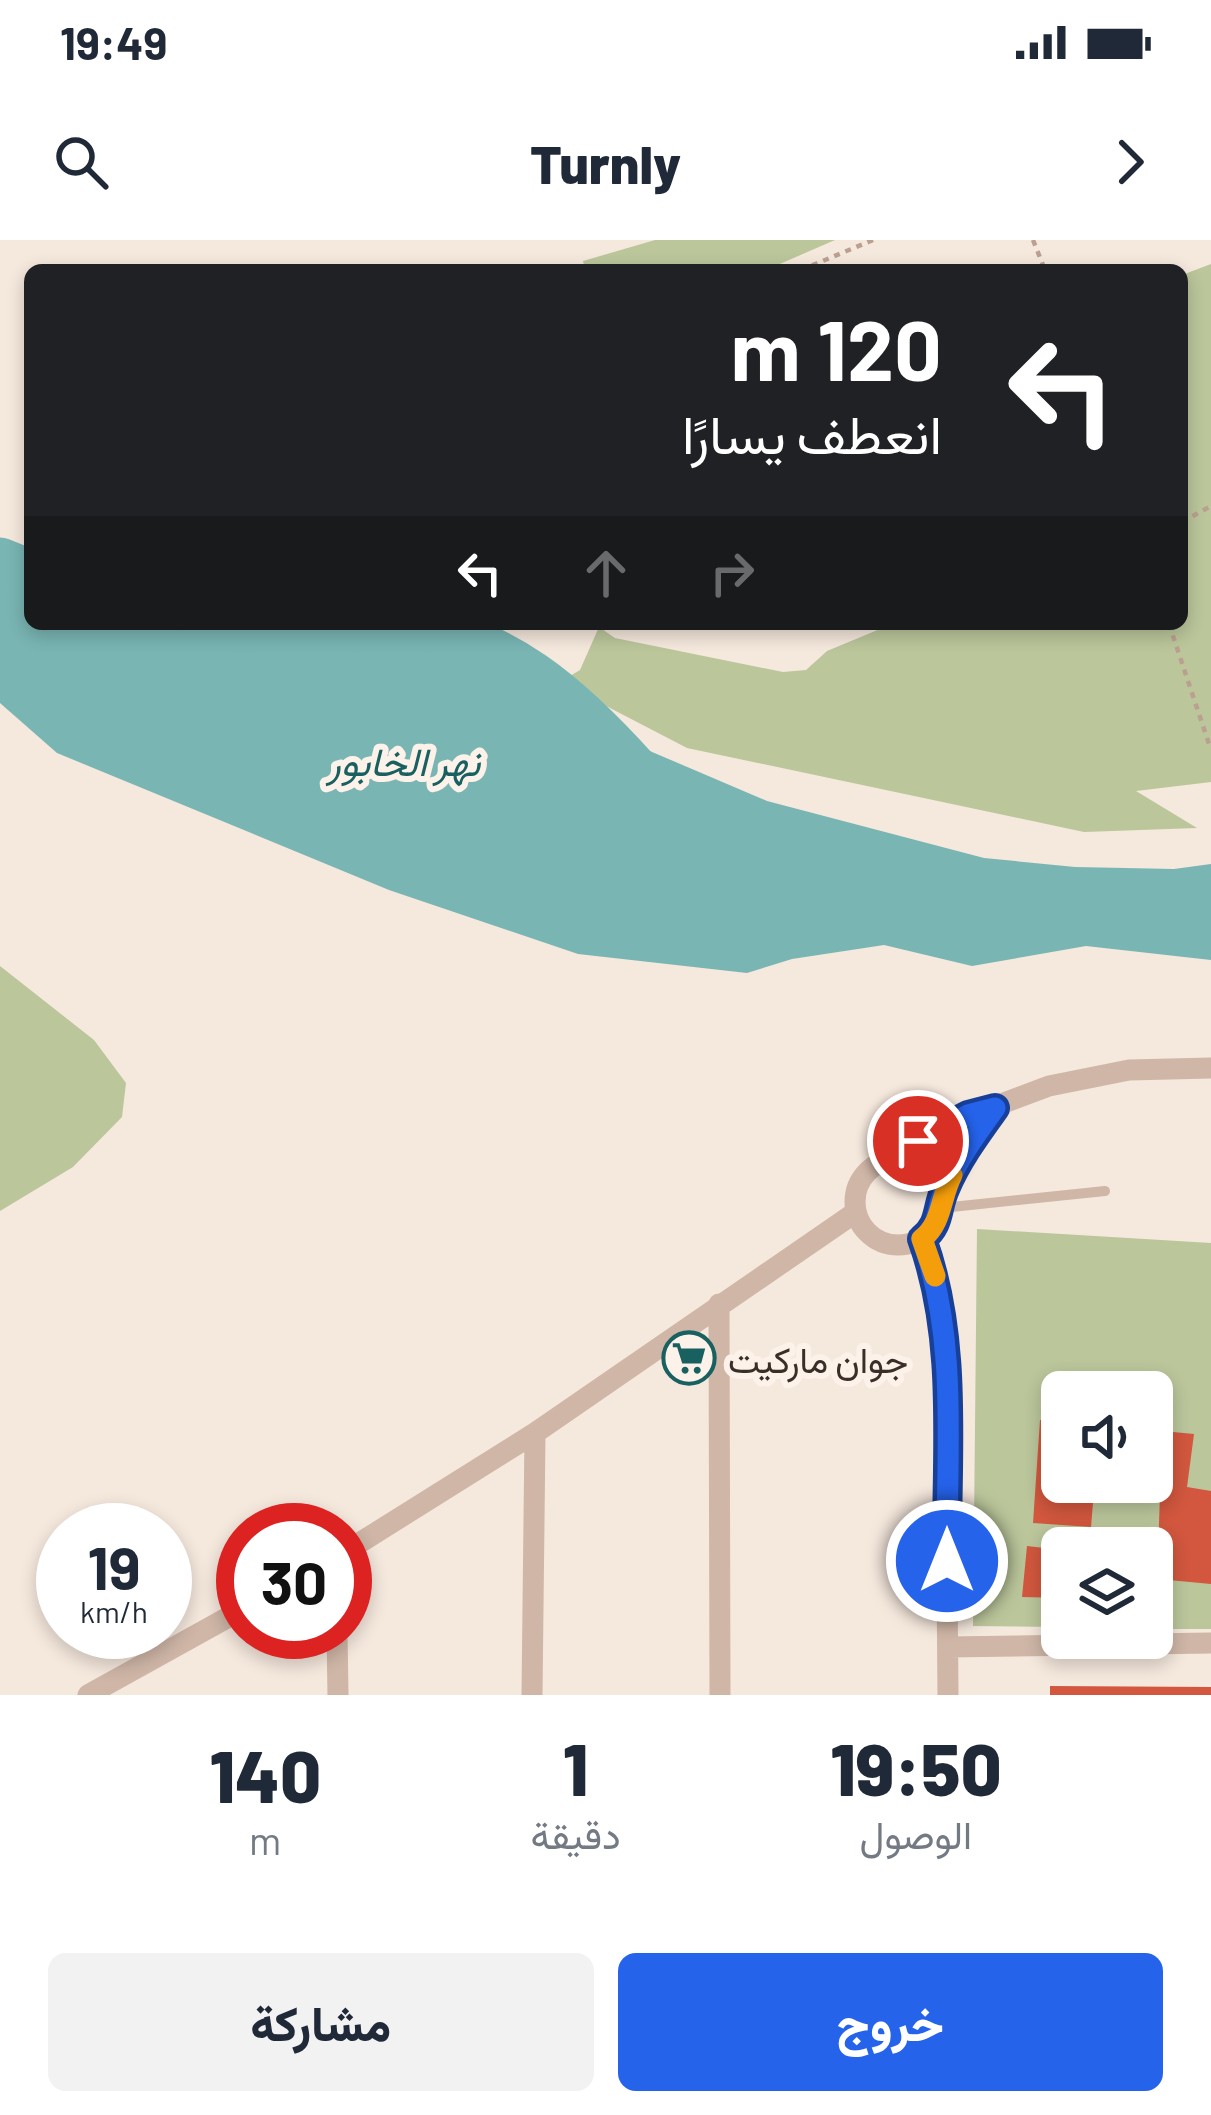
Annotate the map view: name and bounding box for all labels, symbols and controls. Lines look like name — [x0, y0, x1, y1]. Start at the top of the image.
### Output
text: 19:49 — [60, 15, 167, 69]
icon: search — [48, 129, 114, 195]
icon: forward — [1097, 129, 1163, 195]
text: Turnly — [530, 130, 681, 195]
text: 120 m — [730, 297, 942, 398]
icon: left — [984, 312, 1140, 468]
text: انعطف يسارًا — [682, 400, 942, 465]
icon: left — [447, 540, 513, 606]
icon: ahead — [573, 540, 639, 606]
icon: right — [699, 540, 765, 606]
water label: نهر الخابور — [325, 737, 482, 787]
pin — [867, 1090, 969, 1192]
icon: arrive — [885, 1108, 951, 1174]
supermarket icon: جوان ماركيت — [661, 1330, 717, 1386]
place label: جوان ماركيت — [728, 1337, 908, 1383]
map controls — [1041, 1371, 1173, 1659]
button: sound — [1041, 1371, 1173, 1503]
position arrow — [884, 1498, 1010, 1624]
speed limit sign: 30 — [216, 1503, 372, 1659]
button: layers — [1041, 1527, 1173, 1659]
text: 19 — [87, 1530, 141, 1602]
text: km/h — [80, 1593, 148, 1629]
text: 1 — [563, 1724, 588, 1810]
text: 19:50 — [830, 1724, 1002, 1810]
text: 140 — [209, 1731, 321, 1817]
text: دقيقة — [530, 1810, 621, 1857]
text: الوصول — [860, 1810, 972, 1857]
text: m — [249, 1816, 281, 1863]
button: مشاركة — [48, 1953, 594, 2091]
button: خروج — [618, 1953, 1163, 2091]

